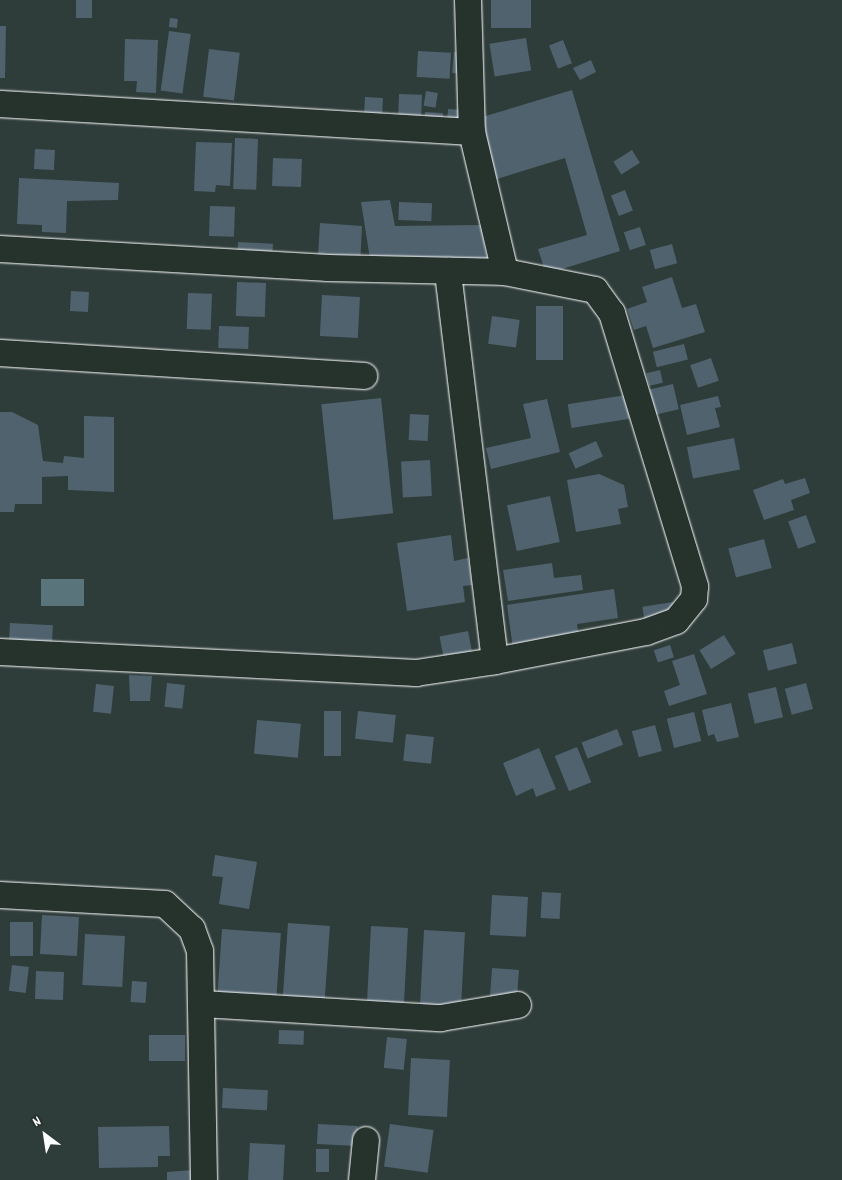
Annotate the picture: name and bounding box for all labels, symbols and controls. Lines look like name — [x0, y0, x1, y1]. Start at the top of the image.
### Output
north arrow — [20, 1110, 70, 1160]
text: N — [29, 1112, 45, 1133]

